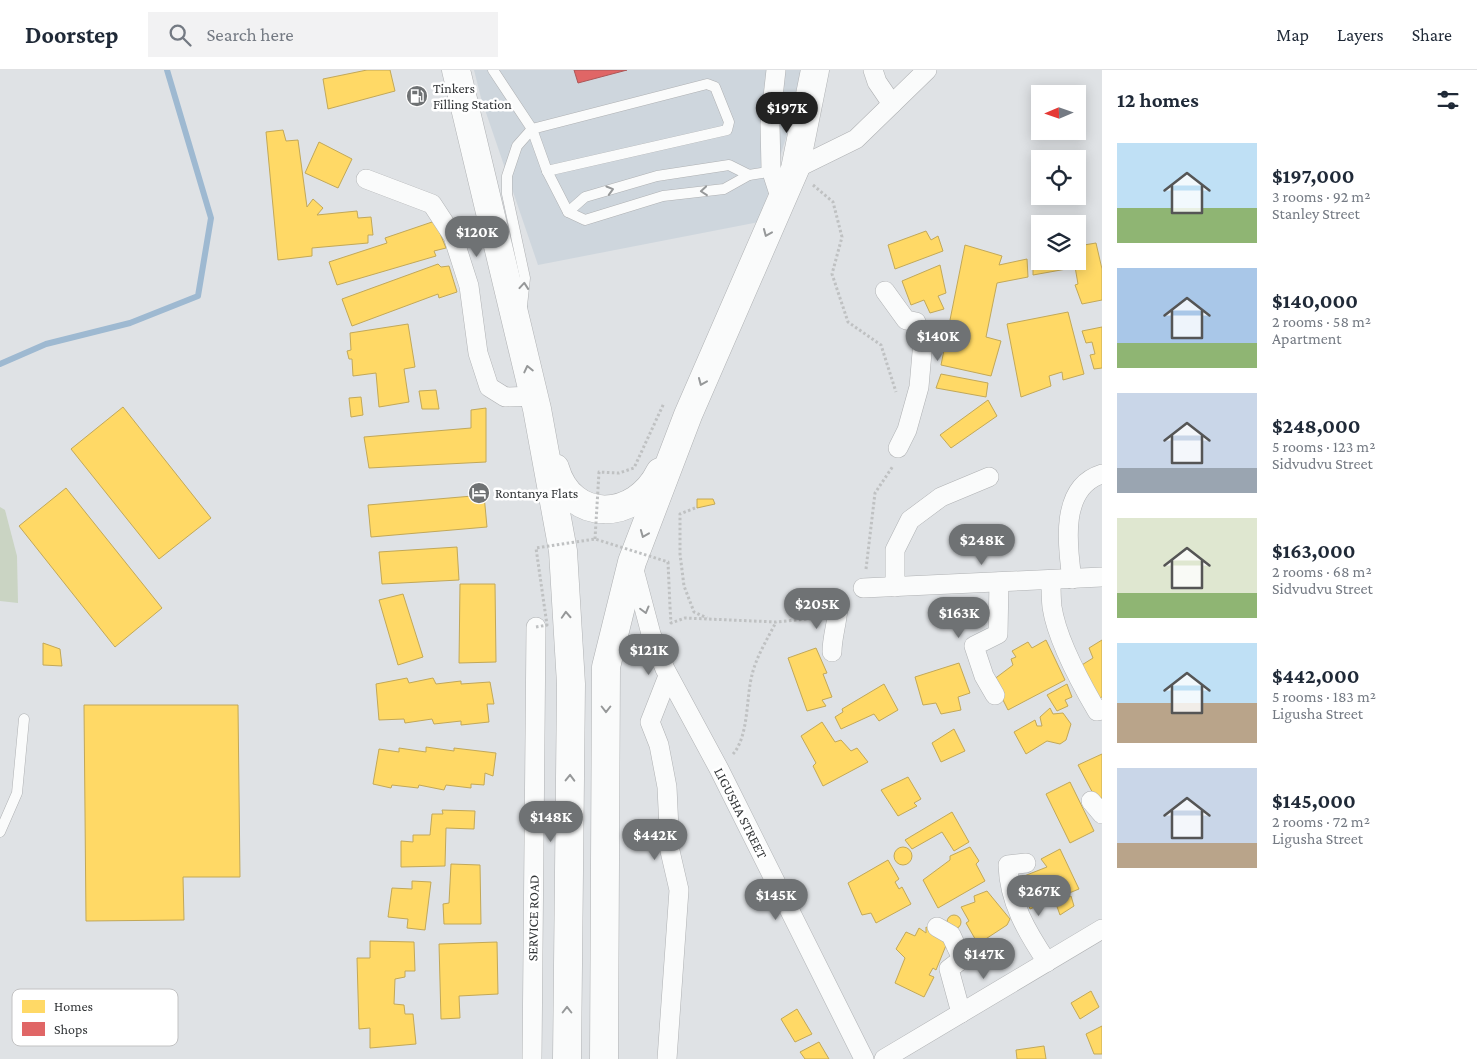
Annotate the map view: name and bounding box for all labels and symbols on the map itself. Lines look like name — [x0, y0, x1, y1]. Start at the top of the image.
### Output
place label: Tinkers Filling Station — [433, 80, 512, 112]
fuel station icon: Tinkers Filling Station — [405, 84, 429, 108]
north arrow — [1031, 85, 1086, 140]
pin: $197K — [752, 92, 822, 134]
one-way arrow — [606, 185, 614, 195]
one-way arrow — [700, 185, 708, 196]
pin: $120K — [442, 216, 512, 258]
one-way arrow — [762, 228, 773, 237]
one-way arrow — [518, 282, 529, 290]
pin: $140K — [903, 320, 973, 362]
one-way arrow — [523, 364, 534, 373]
one-way arrow — [697, 377, 708, 386]
hotel icon: Rontanya Flats — [467, 481, 491, 505]
place label: Rontanya Flats — [495, 485, 578, 501]
pin: $248K — [947, 524, 1017, 566]
one-way arrow — [639, 529, 650, 538]
pin: $205K — [782, 588, 852, 630]
pin: $163K — [924, 596, 994, 639]
one-way arrow — [639, 605, 650, 614]
one-way arrow — [561, 611, 572, 619]
pin: $121K — [614, 634, 684, 676]
one-way arrow — [601, 705, 611, 713]
street label: LIGUSHA STREET — [711, 765, 771, 862]
one-way arrow — [565, 774, 575, 782]
pin: $148K — [516, 800, 586, 843]
pin: $442K — [620, 818, 690, 861]
pin: $267K — [1004, 874, 1074, 917]
street label: SERVICE ROAD — [524, 875, 542, 961]
pin: $145K — [741, 878, 811, 921]
pin: $147K — [949, 938, 1019, 980]
legend — [12, 989, 178, 1046]
text: Homes — [54, 998, 93, 1014]
one-way arrow — [562, 1006, 572, 1014]
text: Shops — [54, 1021, 88, 1037]

